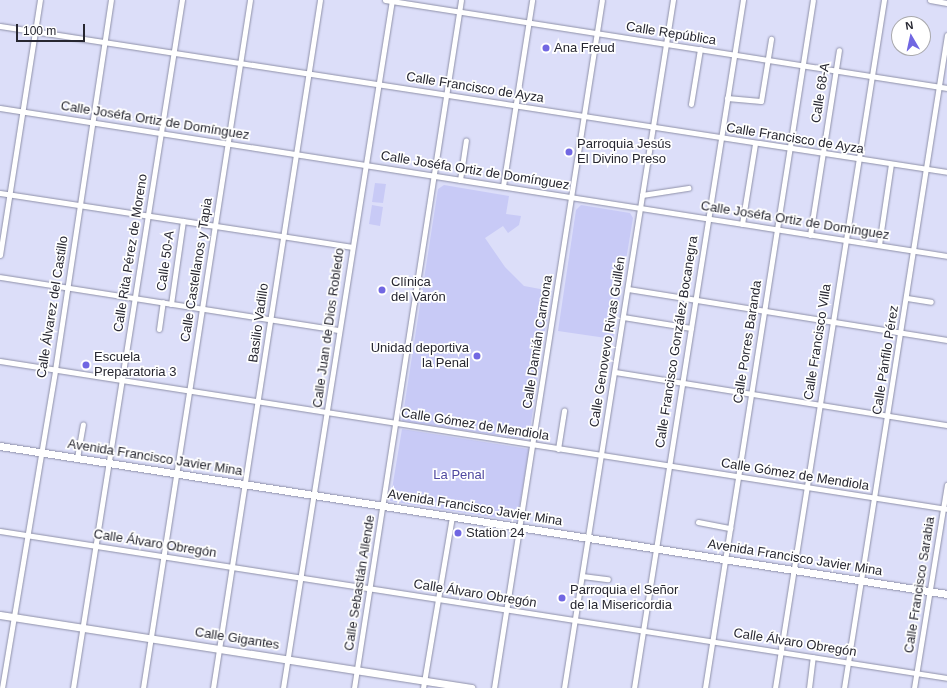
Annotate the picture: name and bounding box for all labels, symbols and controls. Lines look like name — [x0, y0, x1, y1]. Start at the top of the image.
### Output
scale bar — [18, 16, 87, 42]
north arrow — [891, 16, 931, 56]
street label: Calle República — [625, 19, 717, 49]
text: N — [904, 19, 914, 32]
text: 100 m — [23, 24, 56, 38]
place label: Ana Freud — [554, 40, 615, 56]
marker: Ana Freud — [541, 43, 551, 53]
street label: Calle 68-A — [809, 62, 833, 124]
street label: Calle Francisco de Ayza — [405, 69, 545, 107]
street label: Calle Joséfa Ortiz de Domínguez — [60, 98, 250, 144]
street label: Calle Francisco de Ayza — [725, 120, 865, 158]
place label: Parroquia Jesús El Divino Preso — [577, 137, 671, 168]
marker: Parroquia Jesús El Divino Preso — [564, 147, 574, 157]
street label: Calle Joséfa Ortiz de Domínguez — [380, 148, 570, 194]
street label: Calle Rita Pérez de Moreno — [111, 173, 151, 333]
street label: Calle Castellanos y Tapia — [178, 197, 216, 343]
street label: Calle Joséfa Ortiz de Domínguez — [700, 198, 890, 244]
street label: Calle 50-A — [154, 230, 178, 292]
street label: Calle Álvarez del Castillo — [34, 235, 72, 379]
street label: Calle Francisco González Bocanegra — [653, 235, 701, 449]
street label: Calle Juan de Dios Robledo — [310, 247, 348, 409]
street label: Calle Genovevo Rivas Guillén — [587, 255, 629, 429]
street label: Calle Damián Carmona — [520, 274, 556, 410]
place label: Clínica del Varón — [391, 275, 446, 306]
street label: Calle Porres Baranda — [731, 279, 765, 405]
street label: Basilio Vadillo — [246, 282, 272, 364]
street label: Calle Francisco Villa — [801, 283, 835, 401]
marker: Clínica del Varón — [376, 284, 388, 296]
street label: Calle Pánfilo Pérez — [870, 304, 902, 416]
place label: Unidad deportiva la Penal — [371, 341, 469, 372]
place label: Escuela Preparatoria 3 — [94, 350, 176, 381]
marker: Unidad deportiva la Penal — [472, 351, 482, 361]
marker: Escuela Preparatoria 3 — [81, 360, 91, 370]
street label: Calle Gómez de Mendiola — [400, 406, 550, 444]
street label: Avenida Francisco Javier Mina — [66, 436, 244, 480]
street label: Calle Gómez de Mendiola — [720, 456, 870, 494]
park label: La Penal — [433, 467, 485, 483]
street label: Avenida Francisco Javier Mina — [386, 486, 564, 530]
street label: Calle Sebastián Allende — [341, 514, 379, 652]
street label: Calle Francisco Sarabia — [902, 516, 938, 654]
place label: Station 24 — [466, 525, 525, 541]
street label: Calle Álvaro Obregón — [92, 527, 218, 561]
marker: Station 24 — [453, 528, 463, 538]
street label: Avenida Francisco Javier Mina — [706, 536, 884, 580]
street label: Calle Álvaro Obregón — [412, 577, 538, 611]
place label: Parroquia el Señor de la Misericordia — [570, 583, 678, 614]
marker: Parroquia el Señor de la Misericordia — [557, 593, 567, 603]
street label: Calle Gigantes — [194, 625, 280, 653]
street label: Calle Álvaro Obregón — [732, 626, 858, 660]

